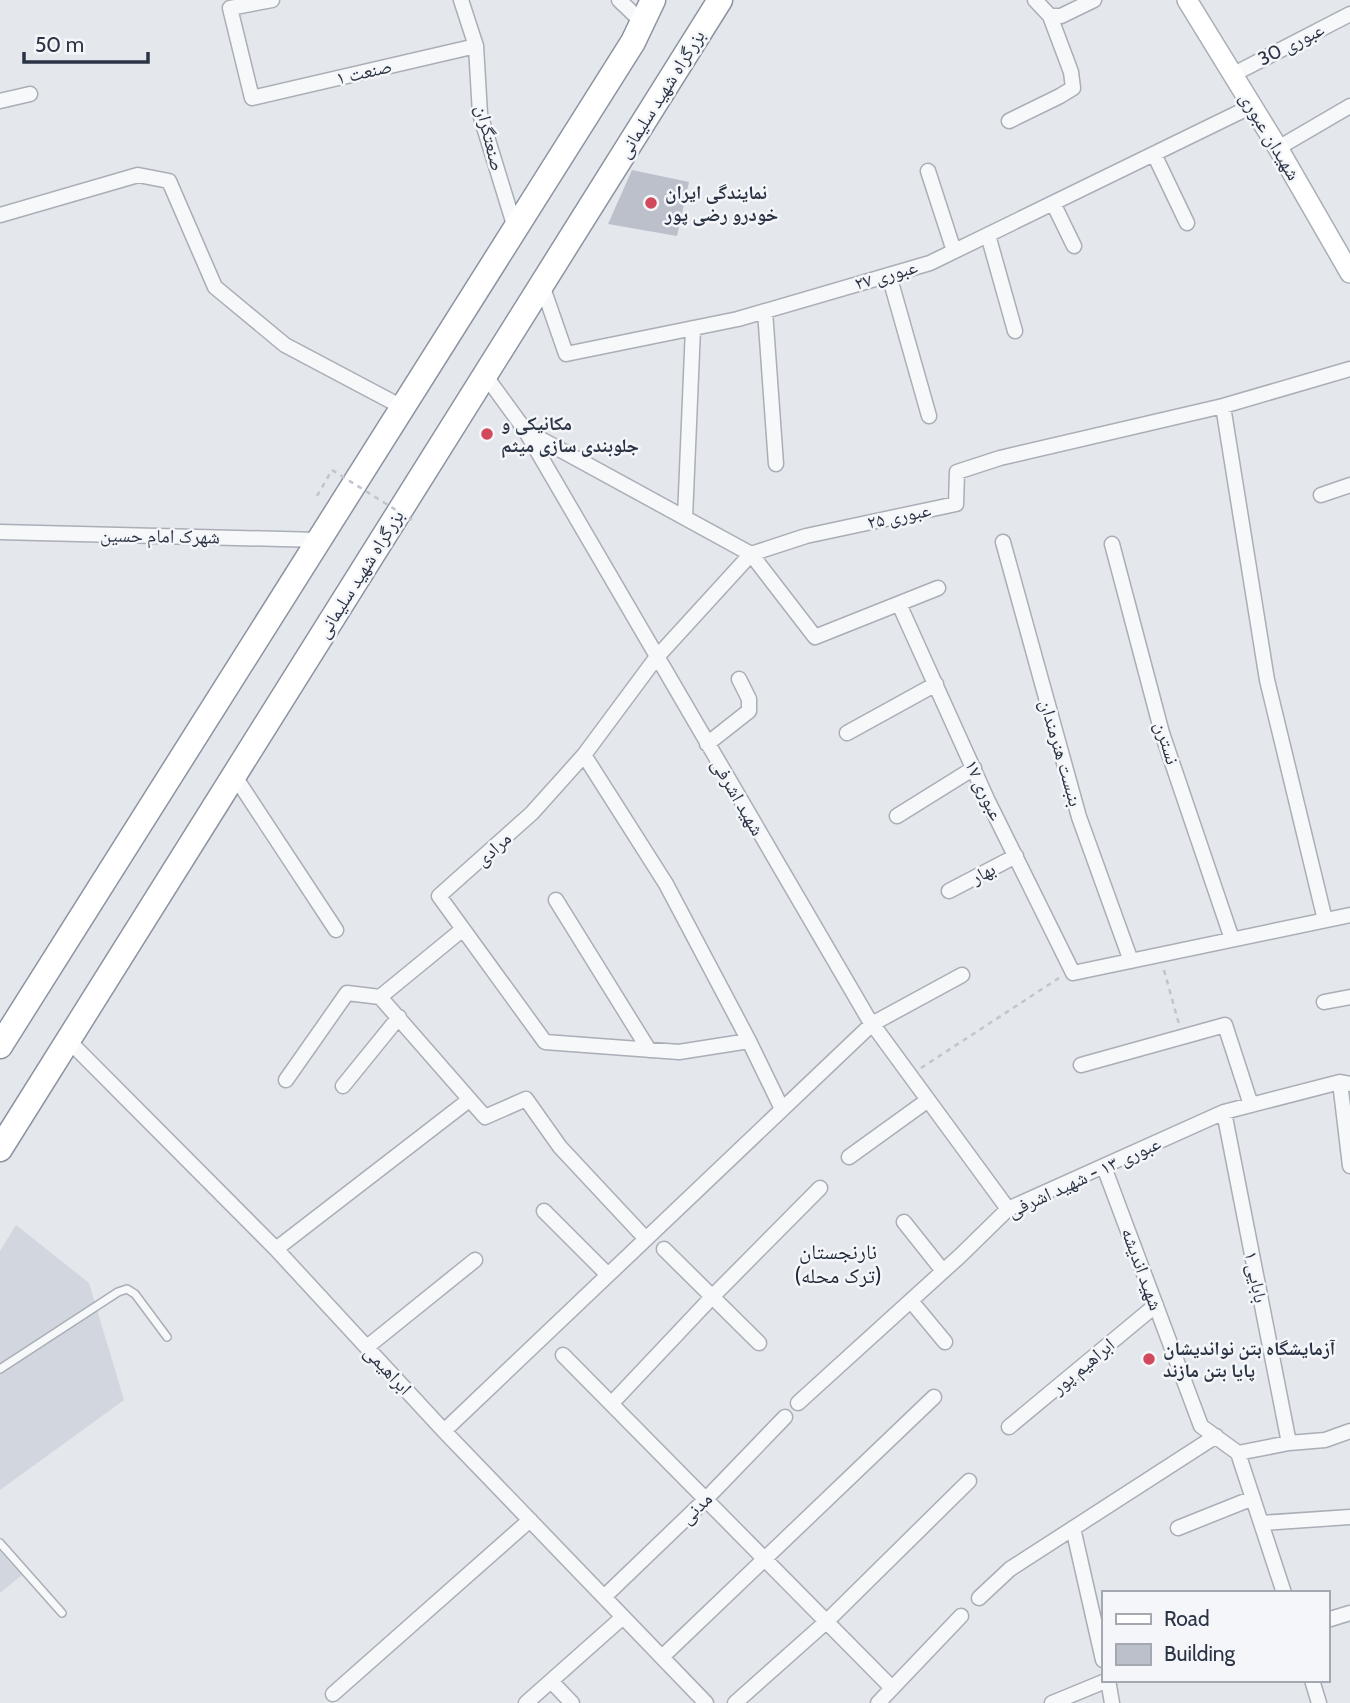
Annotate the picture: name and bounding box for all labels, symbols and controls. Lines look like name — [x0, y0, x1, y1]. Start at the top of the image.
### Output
street label: عبوری 30 — [1254, 17, 1328, 70]
scale bar — [24, 21, 149, 65]
street label: بزرگراه شهید سلیمانی — [612, 26, 710, 162]
text: 50 m — [35, 32, 84, 57]
street label: صنعت ۱ — [334, 54, 394, 90]
street label: شهیدان عبوری — [1235, 88, 1305, 184]
street label: صنعتگران — [471, 103, 509, 173]
place label: نمایندگی ایران خودرو رضی پور — [664, 181, 778, 226]
marker: نمایندگی ایران خودرو رضی پور — [643, 195, 659, 211]
street label: عبوری ۲۷ — [852, 255, 921, 295]
place label: مکانیکی و جلوبندی سازی میثم — [501, 412, 639, 458]
marker: مکانیکی و جلوبندی سازی میثم — [479, 426, 495, 442]
street label: عبوری ۲۵ — [865, 498, 933, 534]
street label: بزرگراه شهید سلیمانی — [311, 506, 409, 642]
street label: شهرک امام حسین — [100, 523, 220, 551]
street label: بنبست هنرمندان — [1035, 697, 1087, 809]
street label: نسترن — [1150, 719, 1184, 767]
street label: شهید اشرفی — [707, 754, 769, 840]
street label: عبوری ۱۷ — [960, 756, 1008, 824]
street label: مرادی — [470, 827, 516, 871]
street label: بهار — [966, 857, 999, 889]
street label: عبوری ۱۳ - شهید اشرفی — [1004, 1131, 1165, 1223]
street label: شهید اندیشه — [1116, 1225, 1168, 1313]
district label: نارنجستان (ترک محله) — [795, 1239, 881, 1288]
street label: بابایی ۱ — [1240, 1249, 1272, 1305]
street label: ابراهیم پور — [1046, 1333, 1120, 1400]
place label: آزمایشگاه بتن نواندیشان پایا بتن مازند — [1163, 1337, 1336, 1382]
street label: ابراهیمی — [359, 1340, 417, 1400]
marker: آزمایشگاه بتن نواندیشان پایا بتن مازند — [1141, 1351, 1157, 1367]
street label: مدنی — [675, 1487, 717, 1529]
legend — [1102, 1591, 1329, 1682]
text: Road — [1164, 1606, 1210, 1631]
text: Building — [1164, 1641, 1236, 1666]

